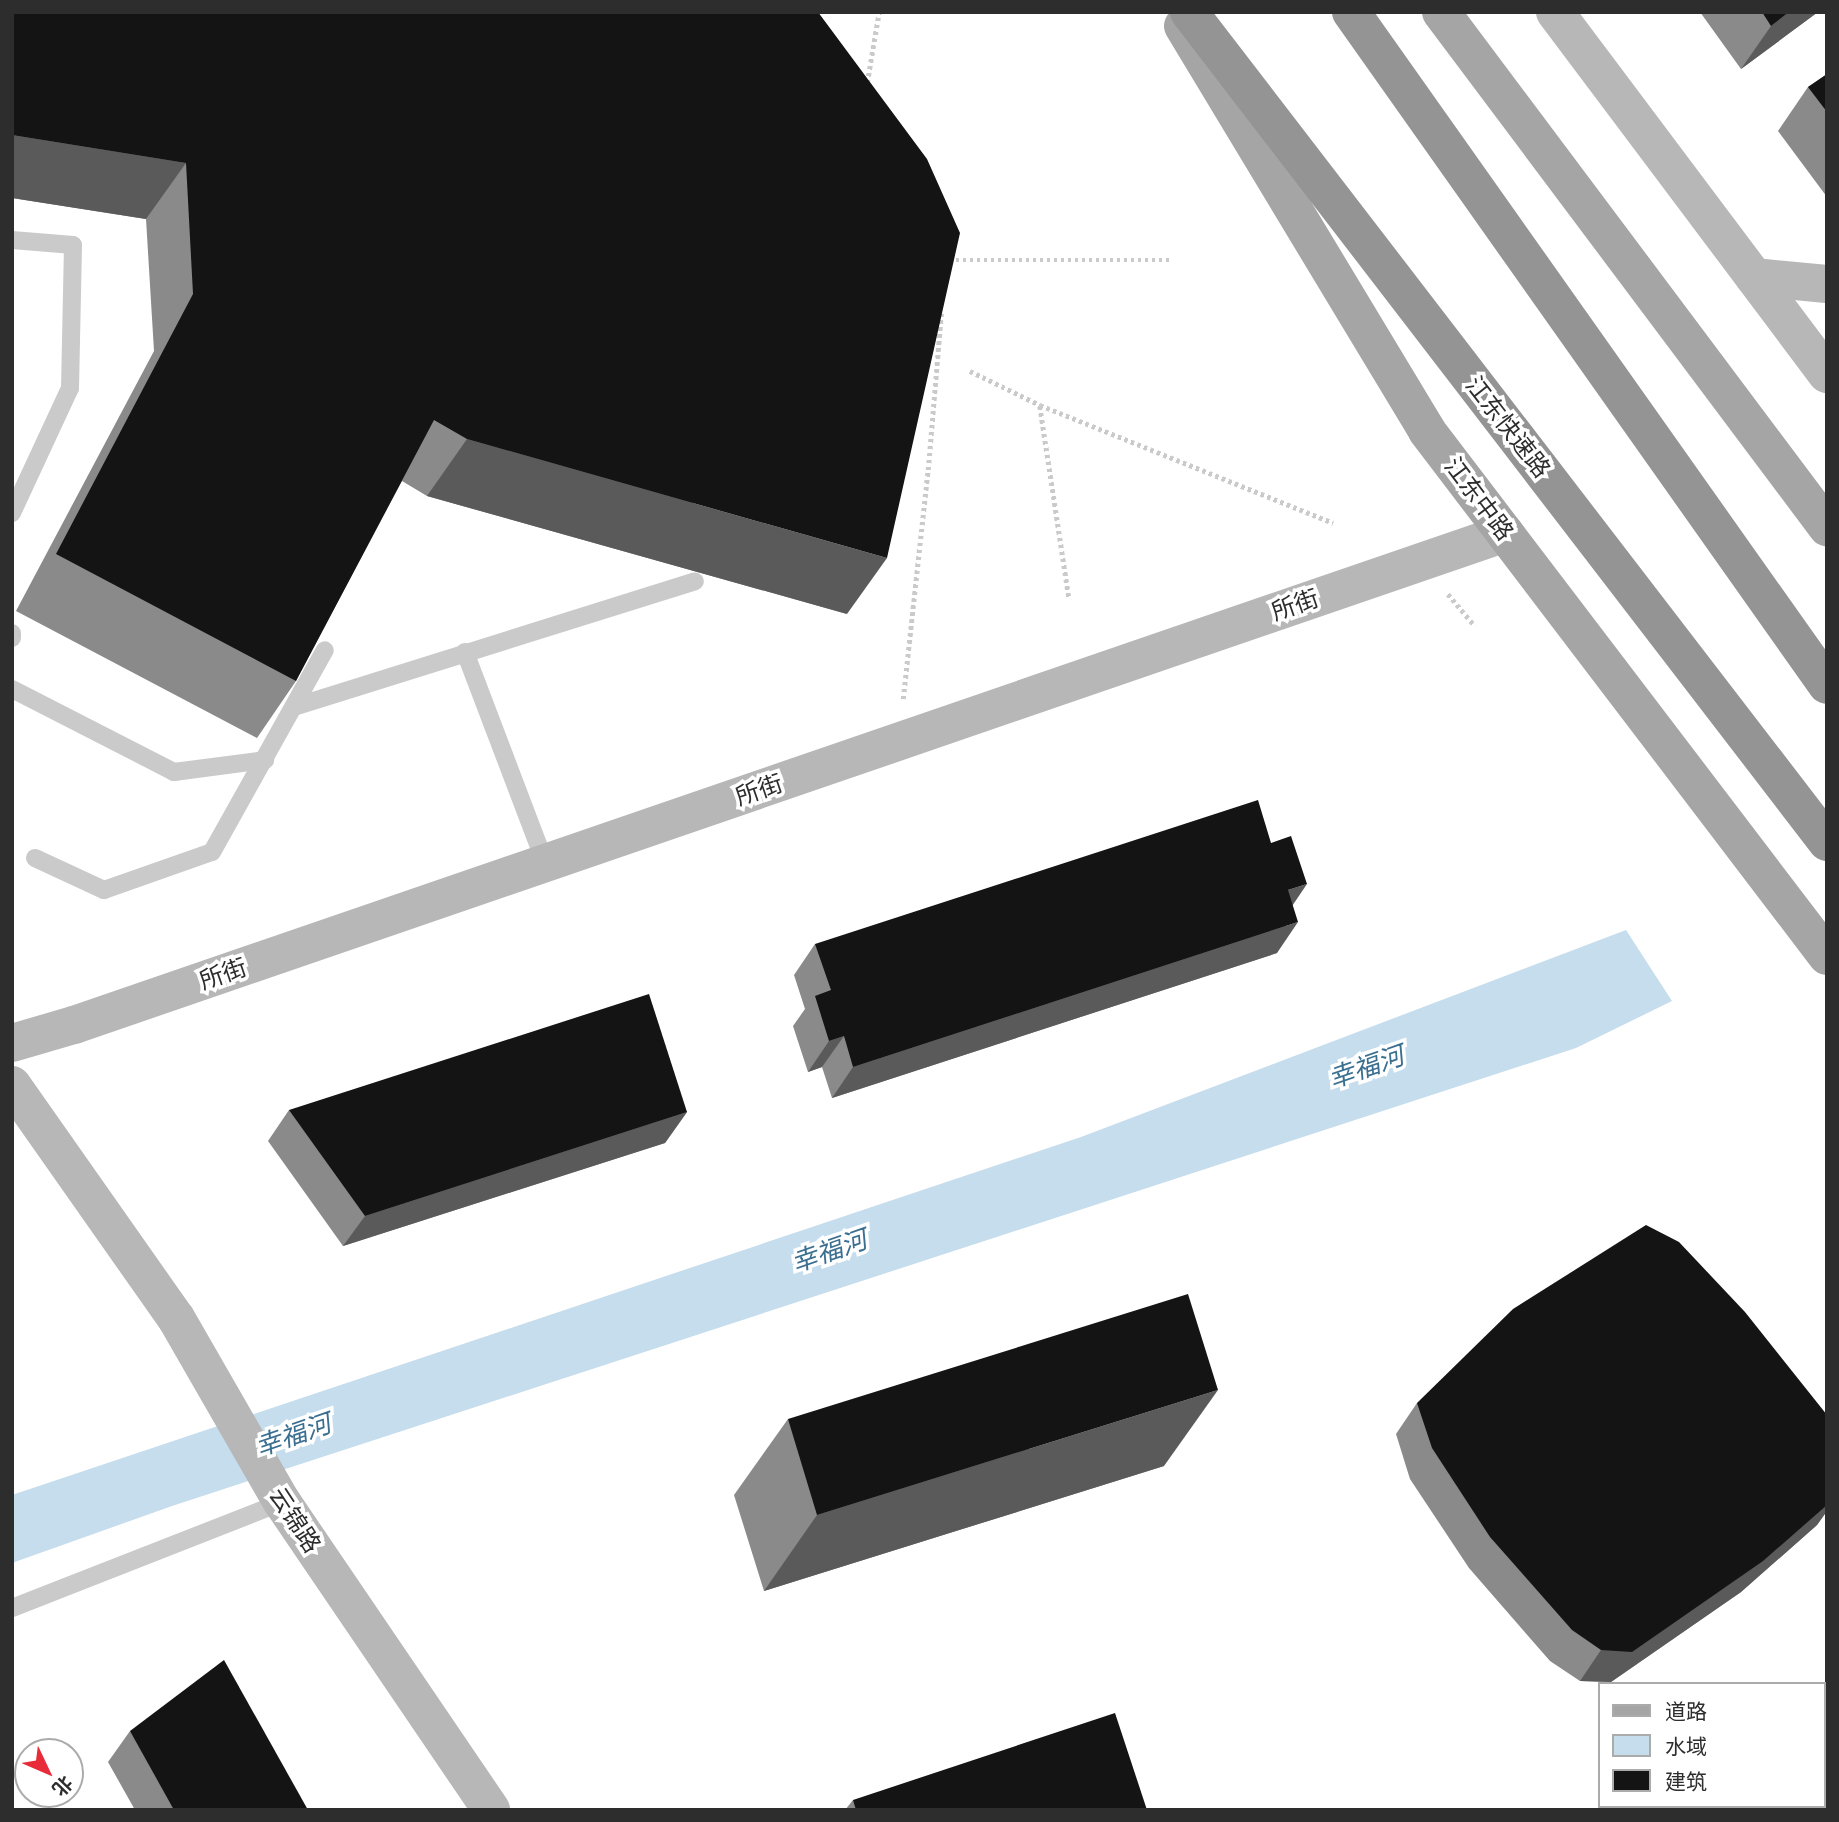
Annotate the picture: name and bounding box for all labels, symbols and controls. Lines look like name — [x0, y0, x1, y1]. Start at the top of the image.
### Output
street label: 江东快速路 — [1460, 371, 1556, 483]
street label: 江东中路 — [1439, 452, 1519, 546]
street label: 所街 — [1268, 584, 1322, 626]
street label: 所街 — [732, 769, 786, 811]
street label: 所街 — [196, 953, 250, 995]
water label: 幸福河 — [1324, 1040, 1408, 1094]
water label: 幸福河 — [787, 1224, 871, 1278]
water label: 幸福河 — [251, 1408, 335, 1462]
street label: 云锦路 — [263, 1482, 327, 1558]
legend — [1598, 1682, 1825, 1808]
text: 道路 — [1665, 1695, 1707, 1727]
text: 水域 — [1665, 1730, 1707, 1762]
north arrow — [14, 1738, 84, 1808]
text: 建筑 — [1665, 1765, 1707, 1797]
text: 北 — [46, 1770, 80, 1803]

